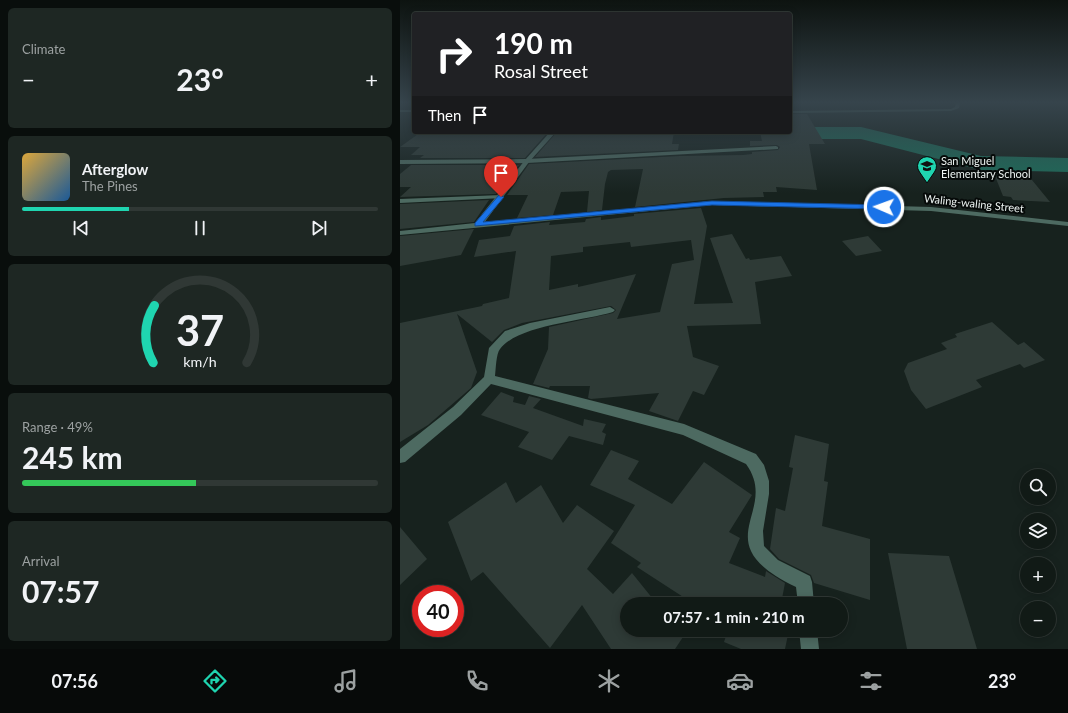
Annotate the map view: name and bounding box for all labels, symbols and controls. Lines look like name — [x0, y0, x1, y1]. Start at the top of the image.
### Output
text: 190 m — [494, 26, 573, 60]
icon: right — [428, 28, 480, 80]
text: Climate — [22, 41, 65, 57]
text: Rosal Street — [494, 60, 588, 82]
text: 23° — [176, 61, 224, 97]
text: − — [22, 66, 35, 93]
text: + — [365, 66, 378, 93]
icon: arrive — [469, 104, 491, 126]
text: Then — [428, 106, 461, 124]
place label: San Miguel Elementary School — [941, 154, 1031, 180]
school or university icon: San Miguel Elementary School — [916, 155, 938, 183]
pin — [484, 156, 518, 197]
text: Afterglow — [82, 160, 148, 178]
icon: arrive — [490, 162, 512, 184]
text: The Pines — [82, 178, 138, 194]
position arrow — [863, 186, 905, 228]
street label: Waling-waling Street — [923, 191, 1025, 215]
icon: previous — [70, 217, 92, 239]
icon: pause — [189, 217, 211, 239]
icon: next — [308, 217, 330, 239]
text: 37 — [176, 304, 224, 354]
text: km/h — [183, 352, 217, 369]
text: Range · 49% — [22, 419, 93, 435]
text: 245 km — [22, 439, 123, 475]
map controls — [1020, 469, 1056, 637]
button: search — [1020, 469, 1056, 505]
button: layers — [1020, 513, 1056, 549]
text: Arrival — [22, 553, 59, 569]
button: + — [1020, 557, 1056, 593]
text: 07:57 — [22, 573, 99, 609]
speed limit sign: 40 — [412, 585, 464, 637]
button: − — [1020, 601, 1056, 637]
text: 07:57 · 1 min · 210 m — [664, 608, 804, 626]
icon: directions — [201, 667, 229, 695]
icon: music — [332, 667, 360, 695]
icon: phone — [463, 667, 491, 695]
icon: climate — [595, 667, 623, 695]
icon: car — [726, 667, 754, 695]
icon: filters — [857, 667, 885, 695]
text: 07:56 — [52, 670, 98, 692]
text: 23° — [988, 670, 1016, 692]

